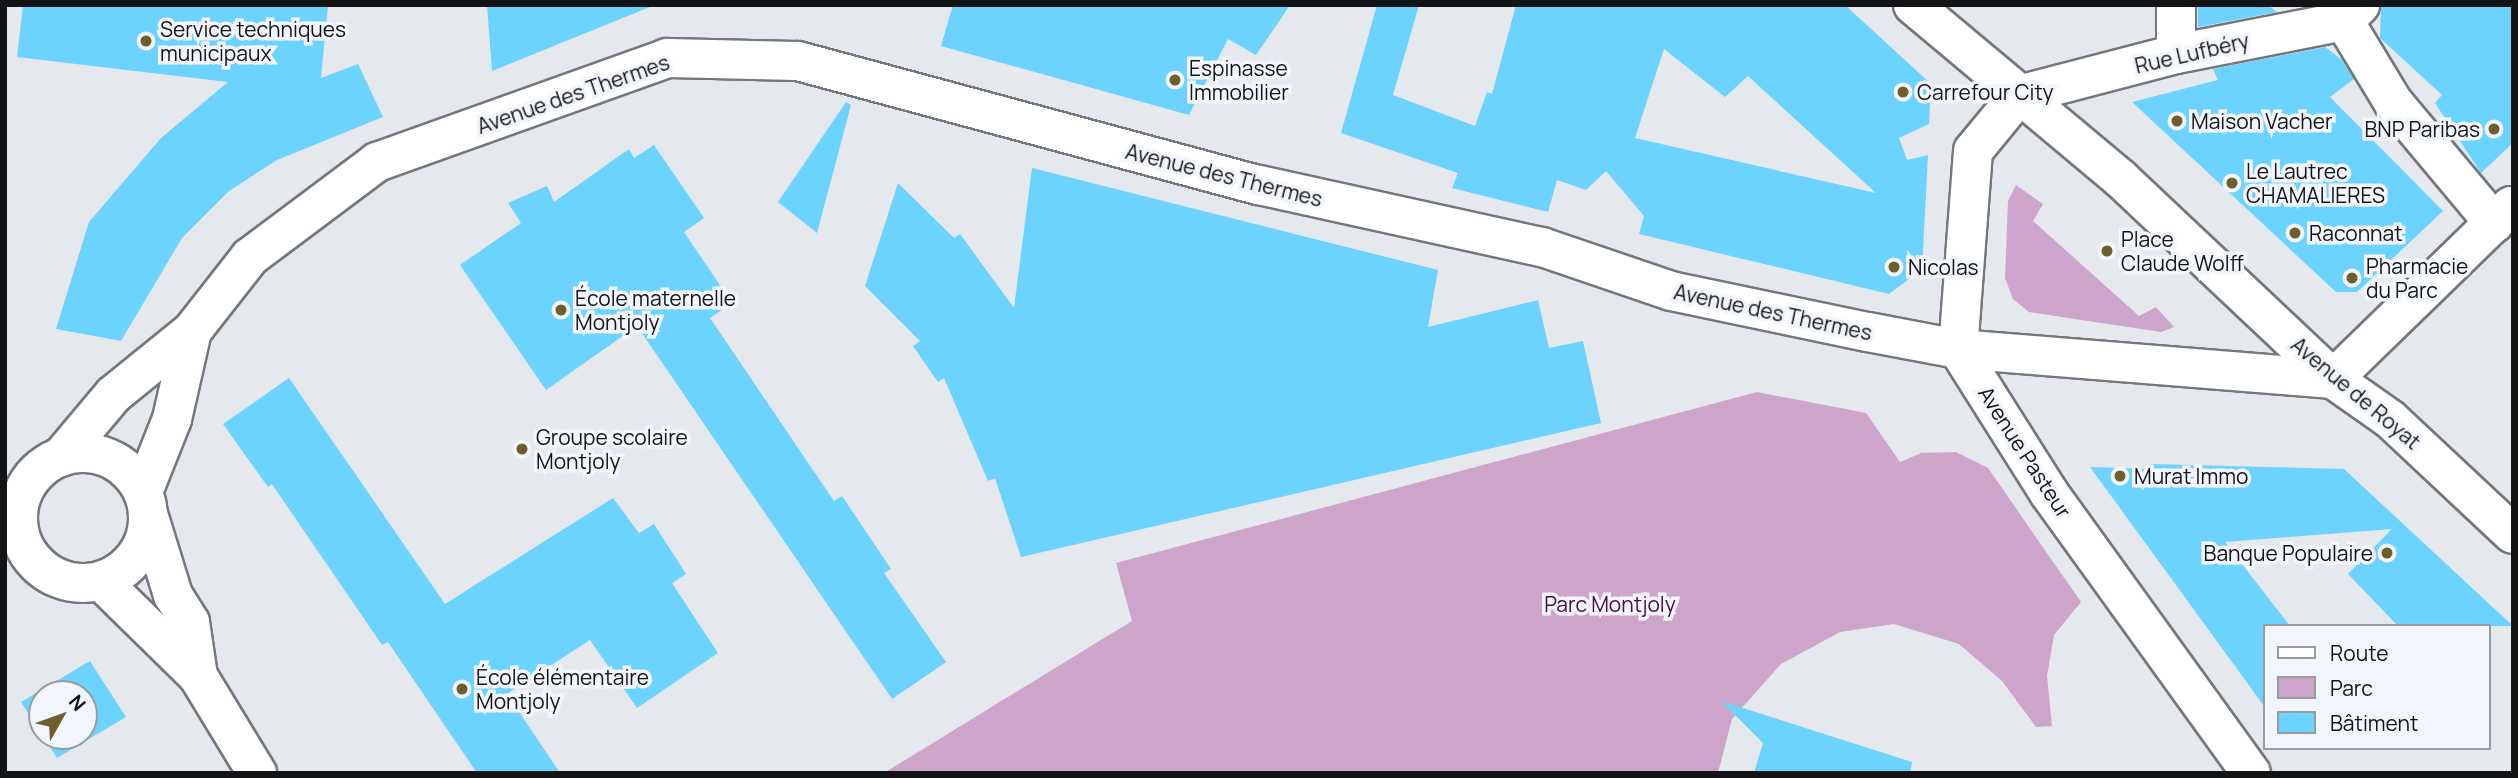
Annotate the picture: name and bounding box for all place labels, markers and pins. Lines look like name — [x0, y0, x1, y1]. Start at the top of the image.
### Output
place label: Service techniques municipaux — [160, 16, 346, 66]
marker: Service techniques municipaux — [138, 33, 154, 49]
place label: Espinasse Immobilier — [1189, 55, 1289, 105]
marker: Espinasse Immobilier — [1167, 72, 1183, 88]
place label: Carrefour City — [1917, 79, 2054, 105]
marker: Carrefour City — [1895, 84, 1911, 100]
place label: Maison Vacher — [2191, 108, 2333, 134]
marker: Maison Vacher — [2169, 113, 2185, 129]
place label: BNP Paribas — [2364, 116, 2480, 142]
marker: BNP Paribas — [2486, 121, 2502, 137]
place label: Le Lautrec CHAMALIERES — [2246, 158, 2385, 208]
marker: Le Lautrec CHAMALIERES — [2224, 175, 2240, 191]
place label: Raconnat — [2309, 220, 2403, 246]
marker: Raconnat — [2287, 225, 2303, 241]
place label: Place Claude Wolff — [2121, 226, 2244, 276]
marker: Place Claude Wolff — [2099, 243, 2115, 259]
place label: Pharmacie du Parc — [2366, 253, 2468, 303]
place label: Nicolas — [1908, 254, 1979, 280]
marker: Nicolas — [1886, 259, 1902, 275]
marker: Pharmacie du Parc — [2344, 270, 2360, 286]
place label: École maternelle Montjoly — [575, 285, 736, 335]
marker: École maternelle Montjoly — [553, 302, 569, 318]
place label: Groupe scolaire Montjoly — [536, 424, 688, 474]
marker: Groupe scolaire Montjoly — [514, 441, 530, 457]
place label: Murat Immo — [2134, 463, 2248, 489]
marker: Murat Immo — [2112, 468, 2128, 484]
place label: Banque Populaire — [2204, 540, 2373, 566]
marker: Banque Populaire — [2379, 545, 2395, 561]
place label: École élémentaire Montjoly — [476, 664, 649, 714]
marker: École élémentaire Montjoly — [454, 681, 470, 697]

